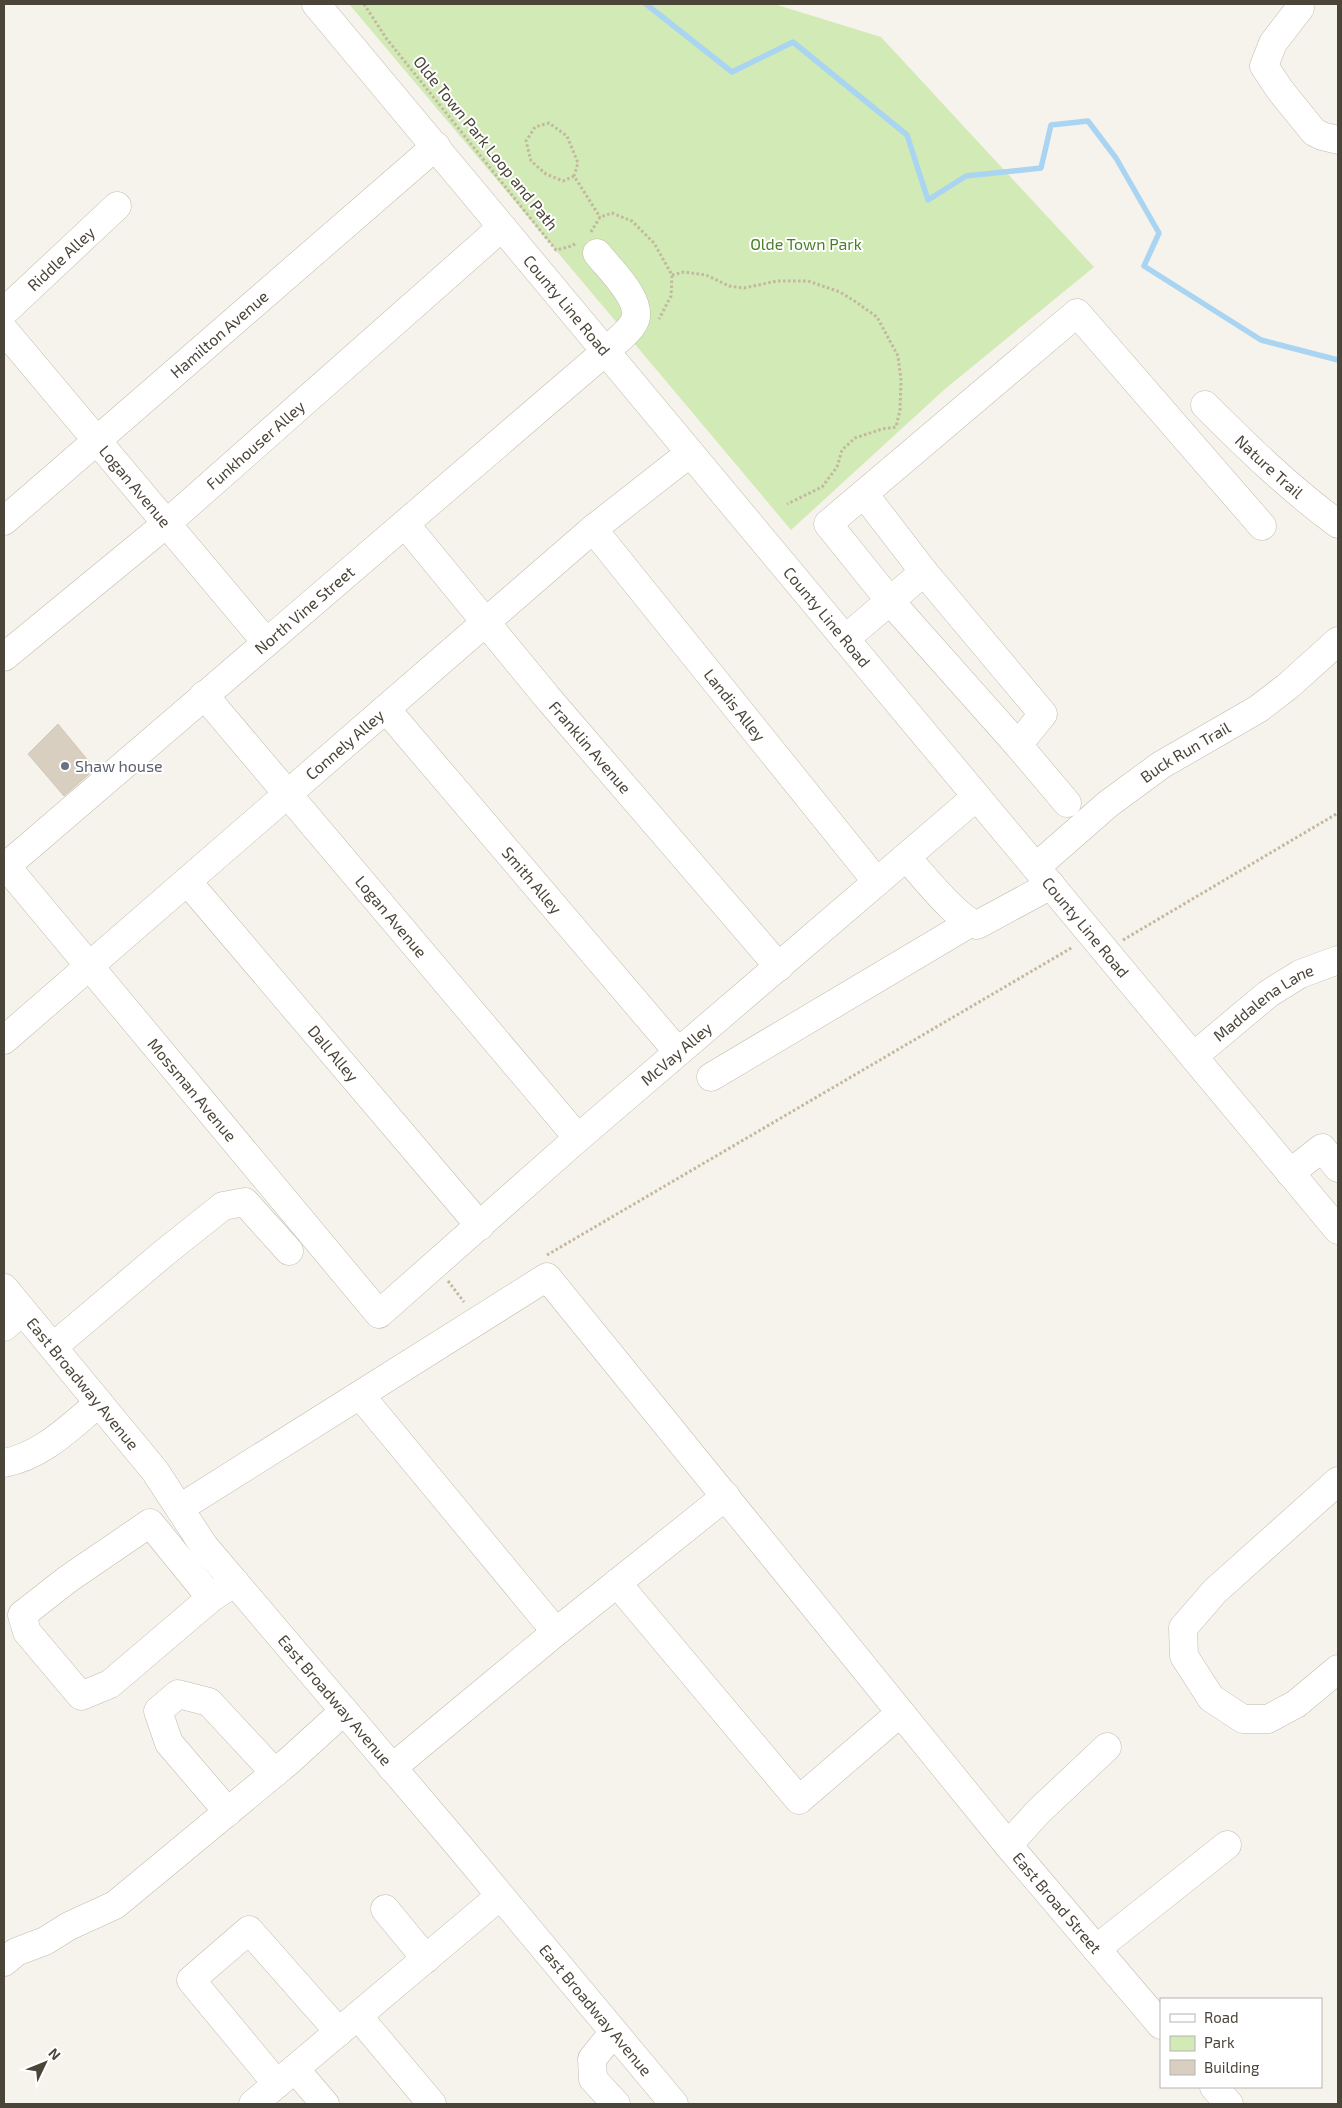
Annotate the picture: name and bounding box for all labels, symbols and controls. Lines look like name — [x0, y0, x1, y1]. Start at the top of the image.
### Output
street label: Olde Town Park Loop and Path — [410, 52, 563, 234]
street label: Riddle Alley — [23, 222, 99, 294]
park label: Olde Town Park — [750, 234, 862, 253]
street label: County Line Road — [520, 251, 615, 359]
street label: Hamilton Avenue — [166, 286, 272, 381]
street label: Funkhouser Alley — [202, 396, 309, 493]
street label: Nature Trail — [1232, 430, 1308, 502]
street label: Logan Avenue — [96, 441, 175, 531]
street label: North Vine Street — [250, 562, 358, 658]
street label: County Line Road — [780, 563, 875, 671]
street label: Landis Alley — [700, 665, 770, 745]
street label: Franklin Avenue — [546, 697, 635, 797]
street label: Connely Alley — [301, 705, 388, 783]
street label: Buck Run Trail — [1136, 717, 1234, 786]
place label: Shaw house — [75, 756, 163, 775]
marker: Shaw house — [59, 760, 71, 772]
street label: Smith Alley — [498, 843, 566, 918]
street label: Logan Avenue — [352, 872, 431, 961]
street label: County Line Road — [1039, 873, 1133, 981]
street label: Maddalena Lane — [1209, 960, 1316, 1045]
street label: McVay Alley — [636, 1017, 716, 1089]
street label: Dall Alley — [304, 1021, 363, 1085]
street label: Mossman Avenue — [144, 1034, 241, 1145]
street label: East Broadway Avenue — [23, 1313, 143, 1453]
street label: East Broadway Avenue — [274, 1630, 396, 1769]
street label: East Broad Street — [1009, 1848, 1106, 1957]
street label: East Broadway Avenue — [536, 1940, 656, 2079]
legend — [1160, 1998, 1322, 2088]
text: Road — [1204, 2008, 1239, 2026]
text: Park — [1204, 2033, 1235, 2051]
north arrow — [20, 2038, 70, 2088]
text: N — [45, 2044, 65, 2063]
text: Building — [1204, 2058, 1260, 2076]

